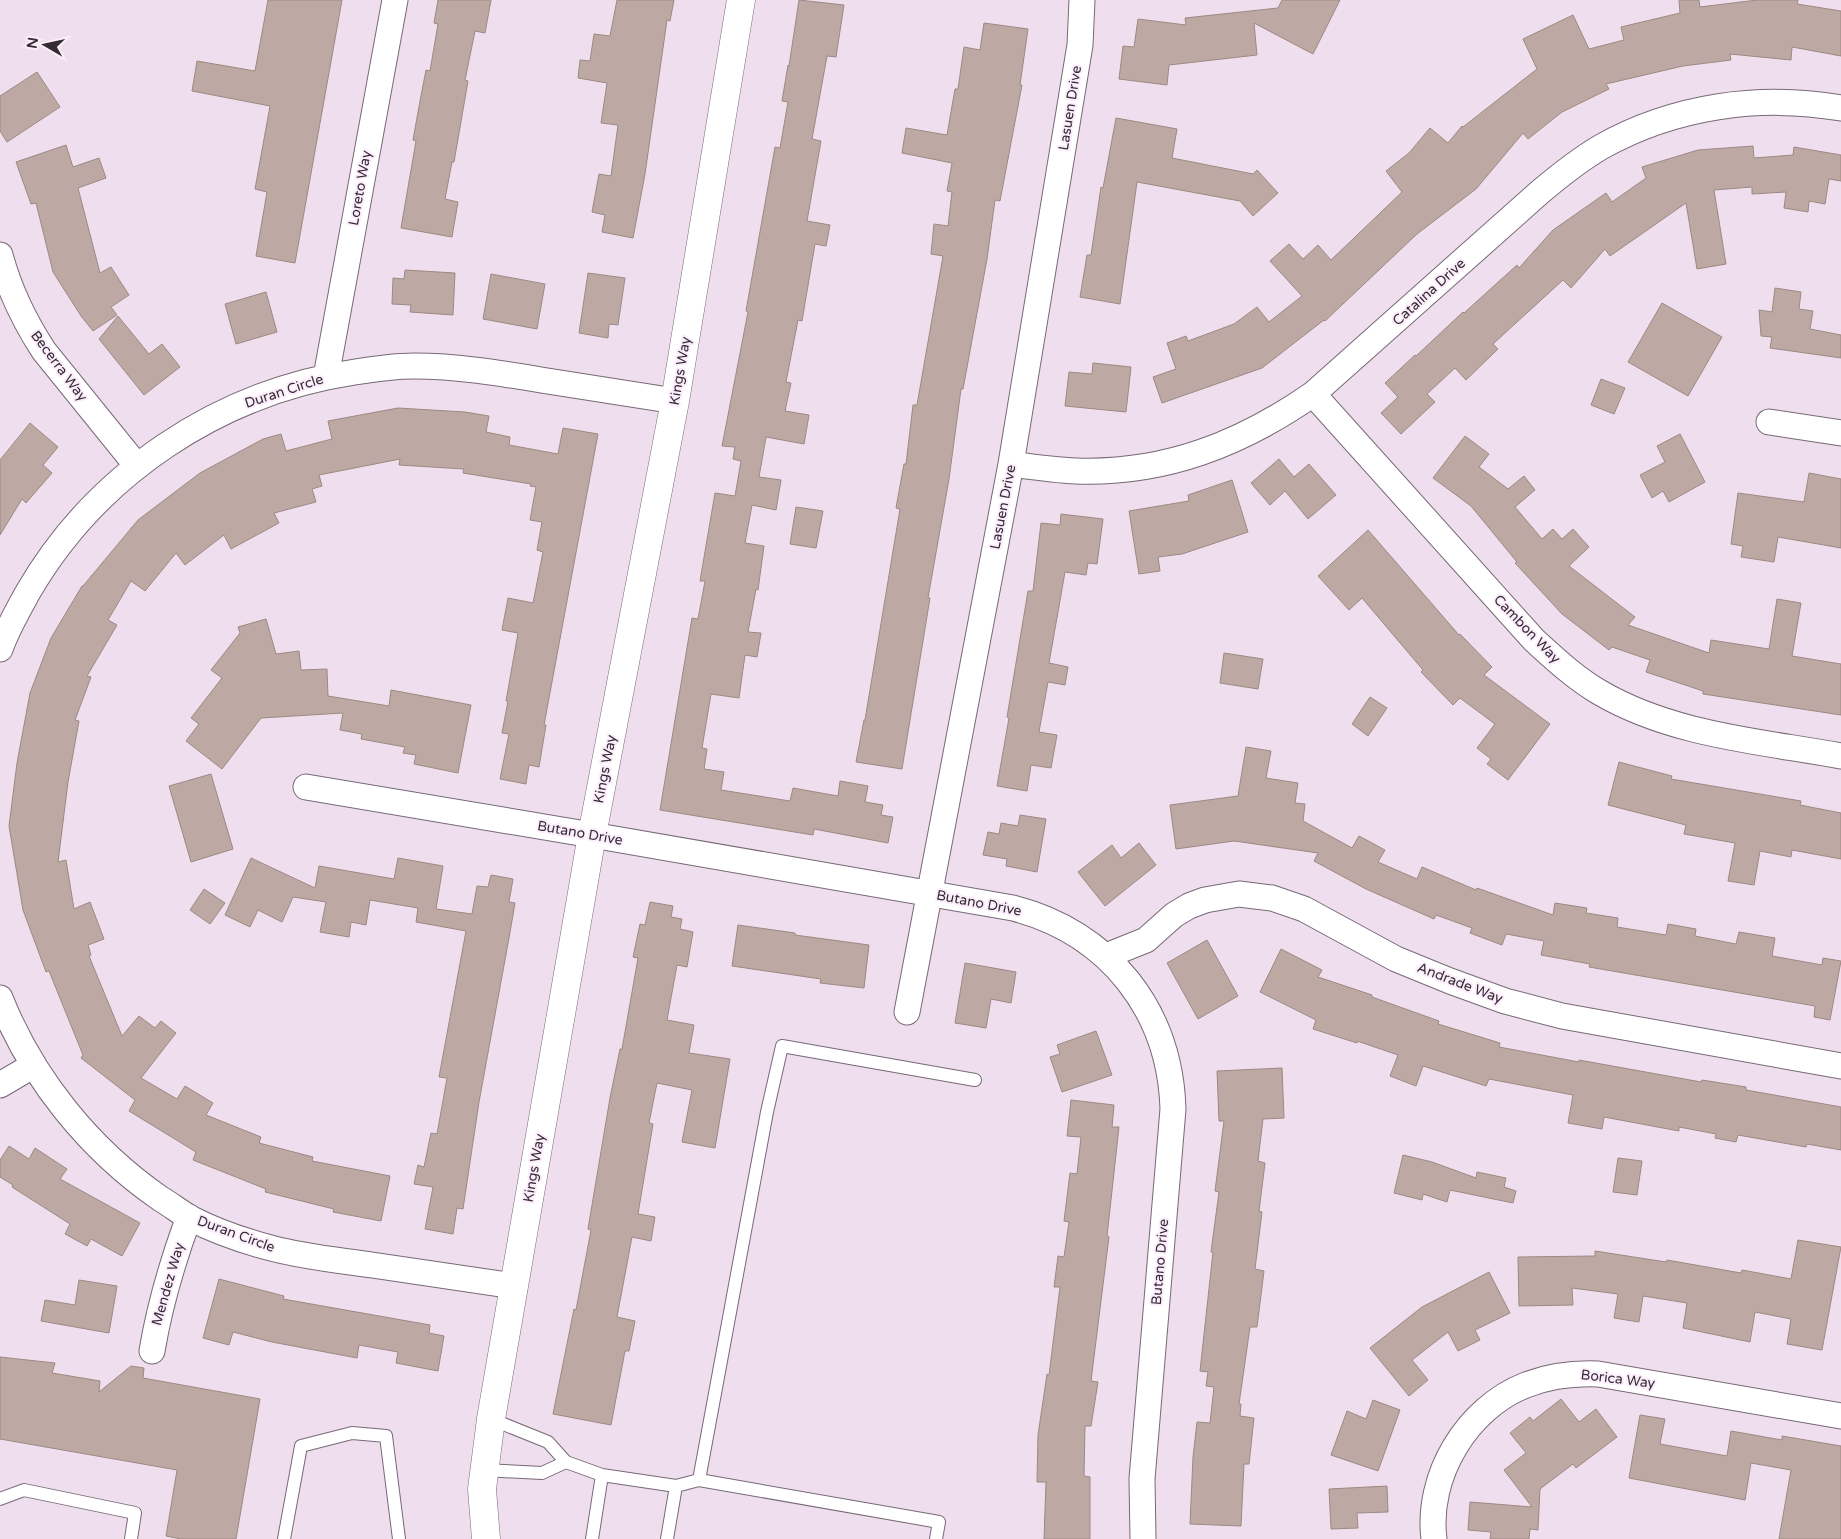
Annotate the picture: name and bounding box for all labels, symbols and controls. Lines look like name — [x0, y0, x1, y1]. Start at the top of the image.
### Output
north arrow — [20, 20, 70, 70]
text: N — [23, 36, 42, 50]
street label: Lasuen Drive — [1055, 64, 1085, 152]
street label: Loreto Way — [345, 149, 375, 227]
street label: Catalina Drive — [1389, 255, 1469, 329]
street label: Becerra Way — [27, 327, 91, 405]
street label: Kings Way — [666, 335, 694, 407]
street label: Duran Circle — [243, 370, 325, 412]
street label: Lasuen Drive — [986, 463, 1020, 551]
street label: Cambon Way — [1490, 591, 1564, 667]
street label: Kings Way — [590, 733, 620, 805]
street label: Butano Drive — [536, 817, 624, 849]
street label: Butano Drive — [935, 886, 1023, 920]
street label: Andrade Way — [1415, 959, 1506, 1007]
street label: Kings Way — [520, 1132, 548, 1204]
street label: Duran Circle — [195, 1212, 277, 1256]
street label: Butano Drive — [1148, 1218, 1172, 1306]
street label: Mendez Way — [148, 1240, 188, 1328]
street label: Borica Way — [1580, 1366, 1657, 1392]

